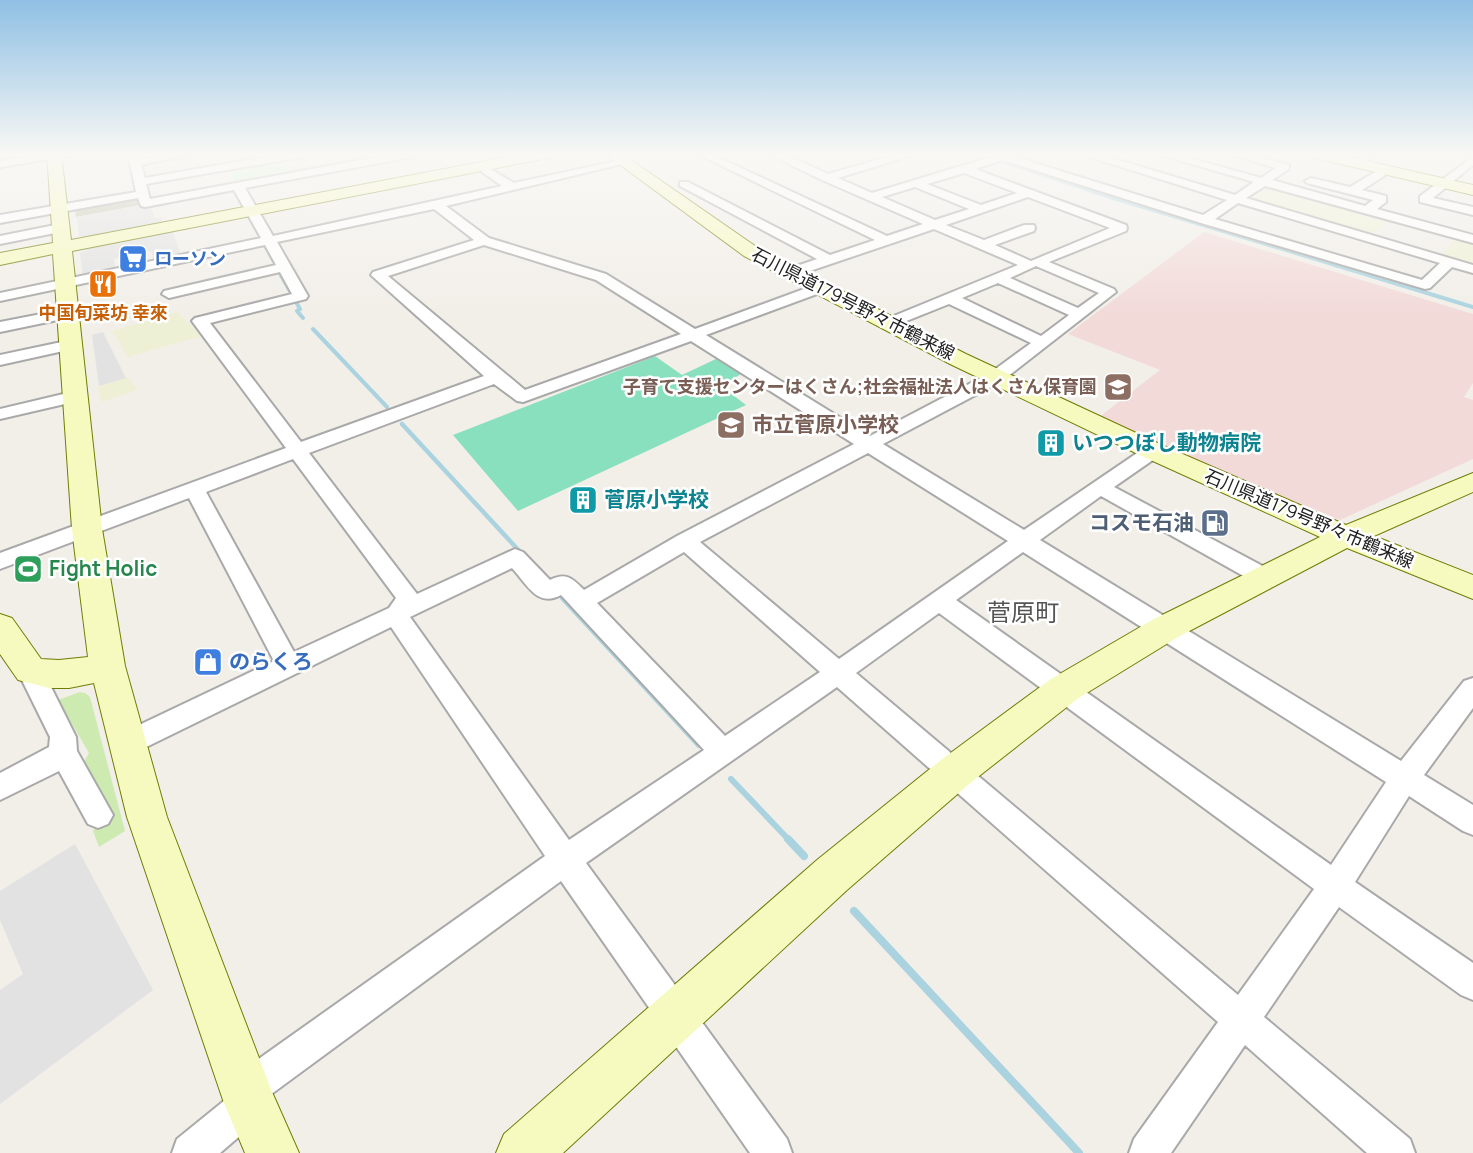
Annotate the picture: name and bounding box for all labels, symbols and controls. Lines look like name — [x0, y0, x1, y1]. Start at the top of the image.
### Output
street label: 石川県道179号野々市鶴来線 — [748, 241, 959, 365]
supermarket icon: ローソン — [117, 243, 149, 275]
place label: ローソン — [154, 246, 226, 270]
restaurant icon: 中国旬菜坊 幸來 — [87, 268, 119, 300]
place label: 中国旬菜坊 幸來 — [38, 300, 168, 324]
school or university icon: 子育て支援センターはくさん;社会福祉法人はくさん保育園 — [1102, 371, 1134, 403]
place label: 子育て支援センターはくさん;社会福祉法人はくさん保育園 — [623, 374, 1097, 398]
school or university icon: 市立菅原小学校 — [715, 409, 747, 441]
place label: 市立菅原小学校 — [752, 410, 899, 438]
building icon: いつつぼし動物病院 — [1035, 427, 1067, 459]
place label: いつつぼし動物病院 — [1072, 428, 1261, 456]
street label: 石川県道179号野々市鶴来線 — [1201, 463, 1418, 573]
building icon: 菅原小学校 — [567, 484, 599, 516]
place label: 菅原小学校 — [604, 485, 709, 513]
fuel station icon: コスモ石油 — [1199, 507, 1231, 539]
place label: コスモ石油 — [1089, 508, 1194, 536]
sports icon: Fight Holic — [12, 553, 44, 585]
place label: Fight Holic — [49, 554, 157, 582]
district label: 菅原町 — [987, 595, 1059, 628]
shop icon: のらくろ — [192, 646, 224, 678]
place label: のらくろ — [229, 647, 313, 675]

